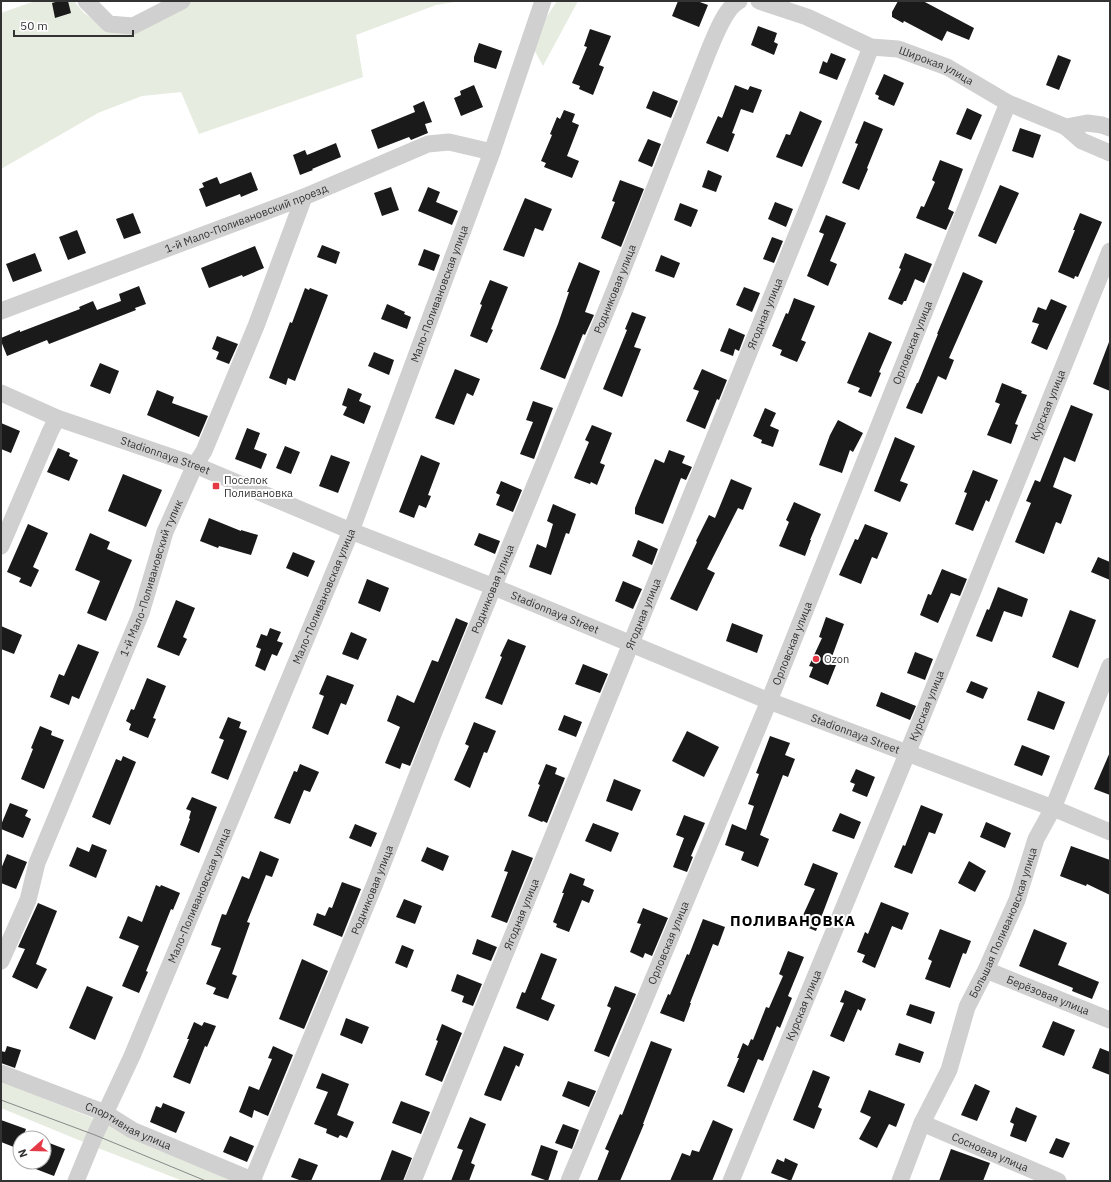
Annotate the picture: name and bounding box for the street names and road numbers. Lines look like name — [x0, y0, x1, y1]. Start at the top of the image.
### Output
street label: Широкая улица — [897, 43, 976, 88]
street label: 1-й Мало-Поливановский проезд — [163, 181, 330, 256]
street label: Мало-Поливановская улица — [407, 223, 471, 364]
street label: Родниковая улица — [591, 242, 639, 336]
street label: Ягодная улица — [744, 276, 785, 351]
street label: Орловская улица — [889, 299, 935, 387]
street label: Курская улица — [1027, 368, 1068, 443]
street label: Stadionnaya Street — [119, 433, 212, 478]
street label: 1-й Мало-Поливановский тупик — [117, 497, 186, 659]
street label: Мало-Поливановская улица — [289, 526, 358, 666]
street label: Родниковая улица — [468, 542, 517, 636]
street label: Ягодная улица — [622, 576, 664, 652]
street label: Stadionnaya Street — [509, 588, 601, 637]
street label: Орловская улица — [769, 599, 815, 687]
street label: Курская улица — [906, 668, 947, 743]
street label: Stadionnaya Street — [809, 710, 902, 757]
street label: Мало-Поливановская улица — [165, 826, 233, 965]
street label: Родниковая улица — [348, 843, 396, 937]
street label: Большая Поливановская улица — [966, 846, 1040, 1000]
street label: Ягодная улица — [501, 876, 542, 952]
street label: Орловская улица — [645, 899, 692, 987]
street label: Курская улица — [783, 968, 824, 1043]
street label: Берёзовая улица — [1005, 972, 1092, 1018]
street label: Спортивная улица — [83, 1099, 174, 1153]
street label: Сосновая улица — [950, 1129, 1031, 1175]

